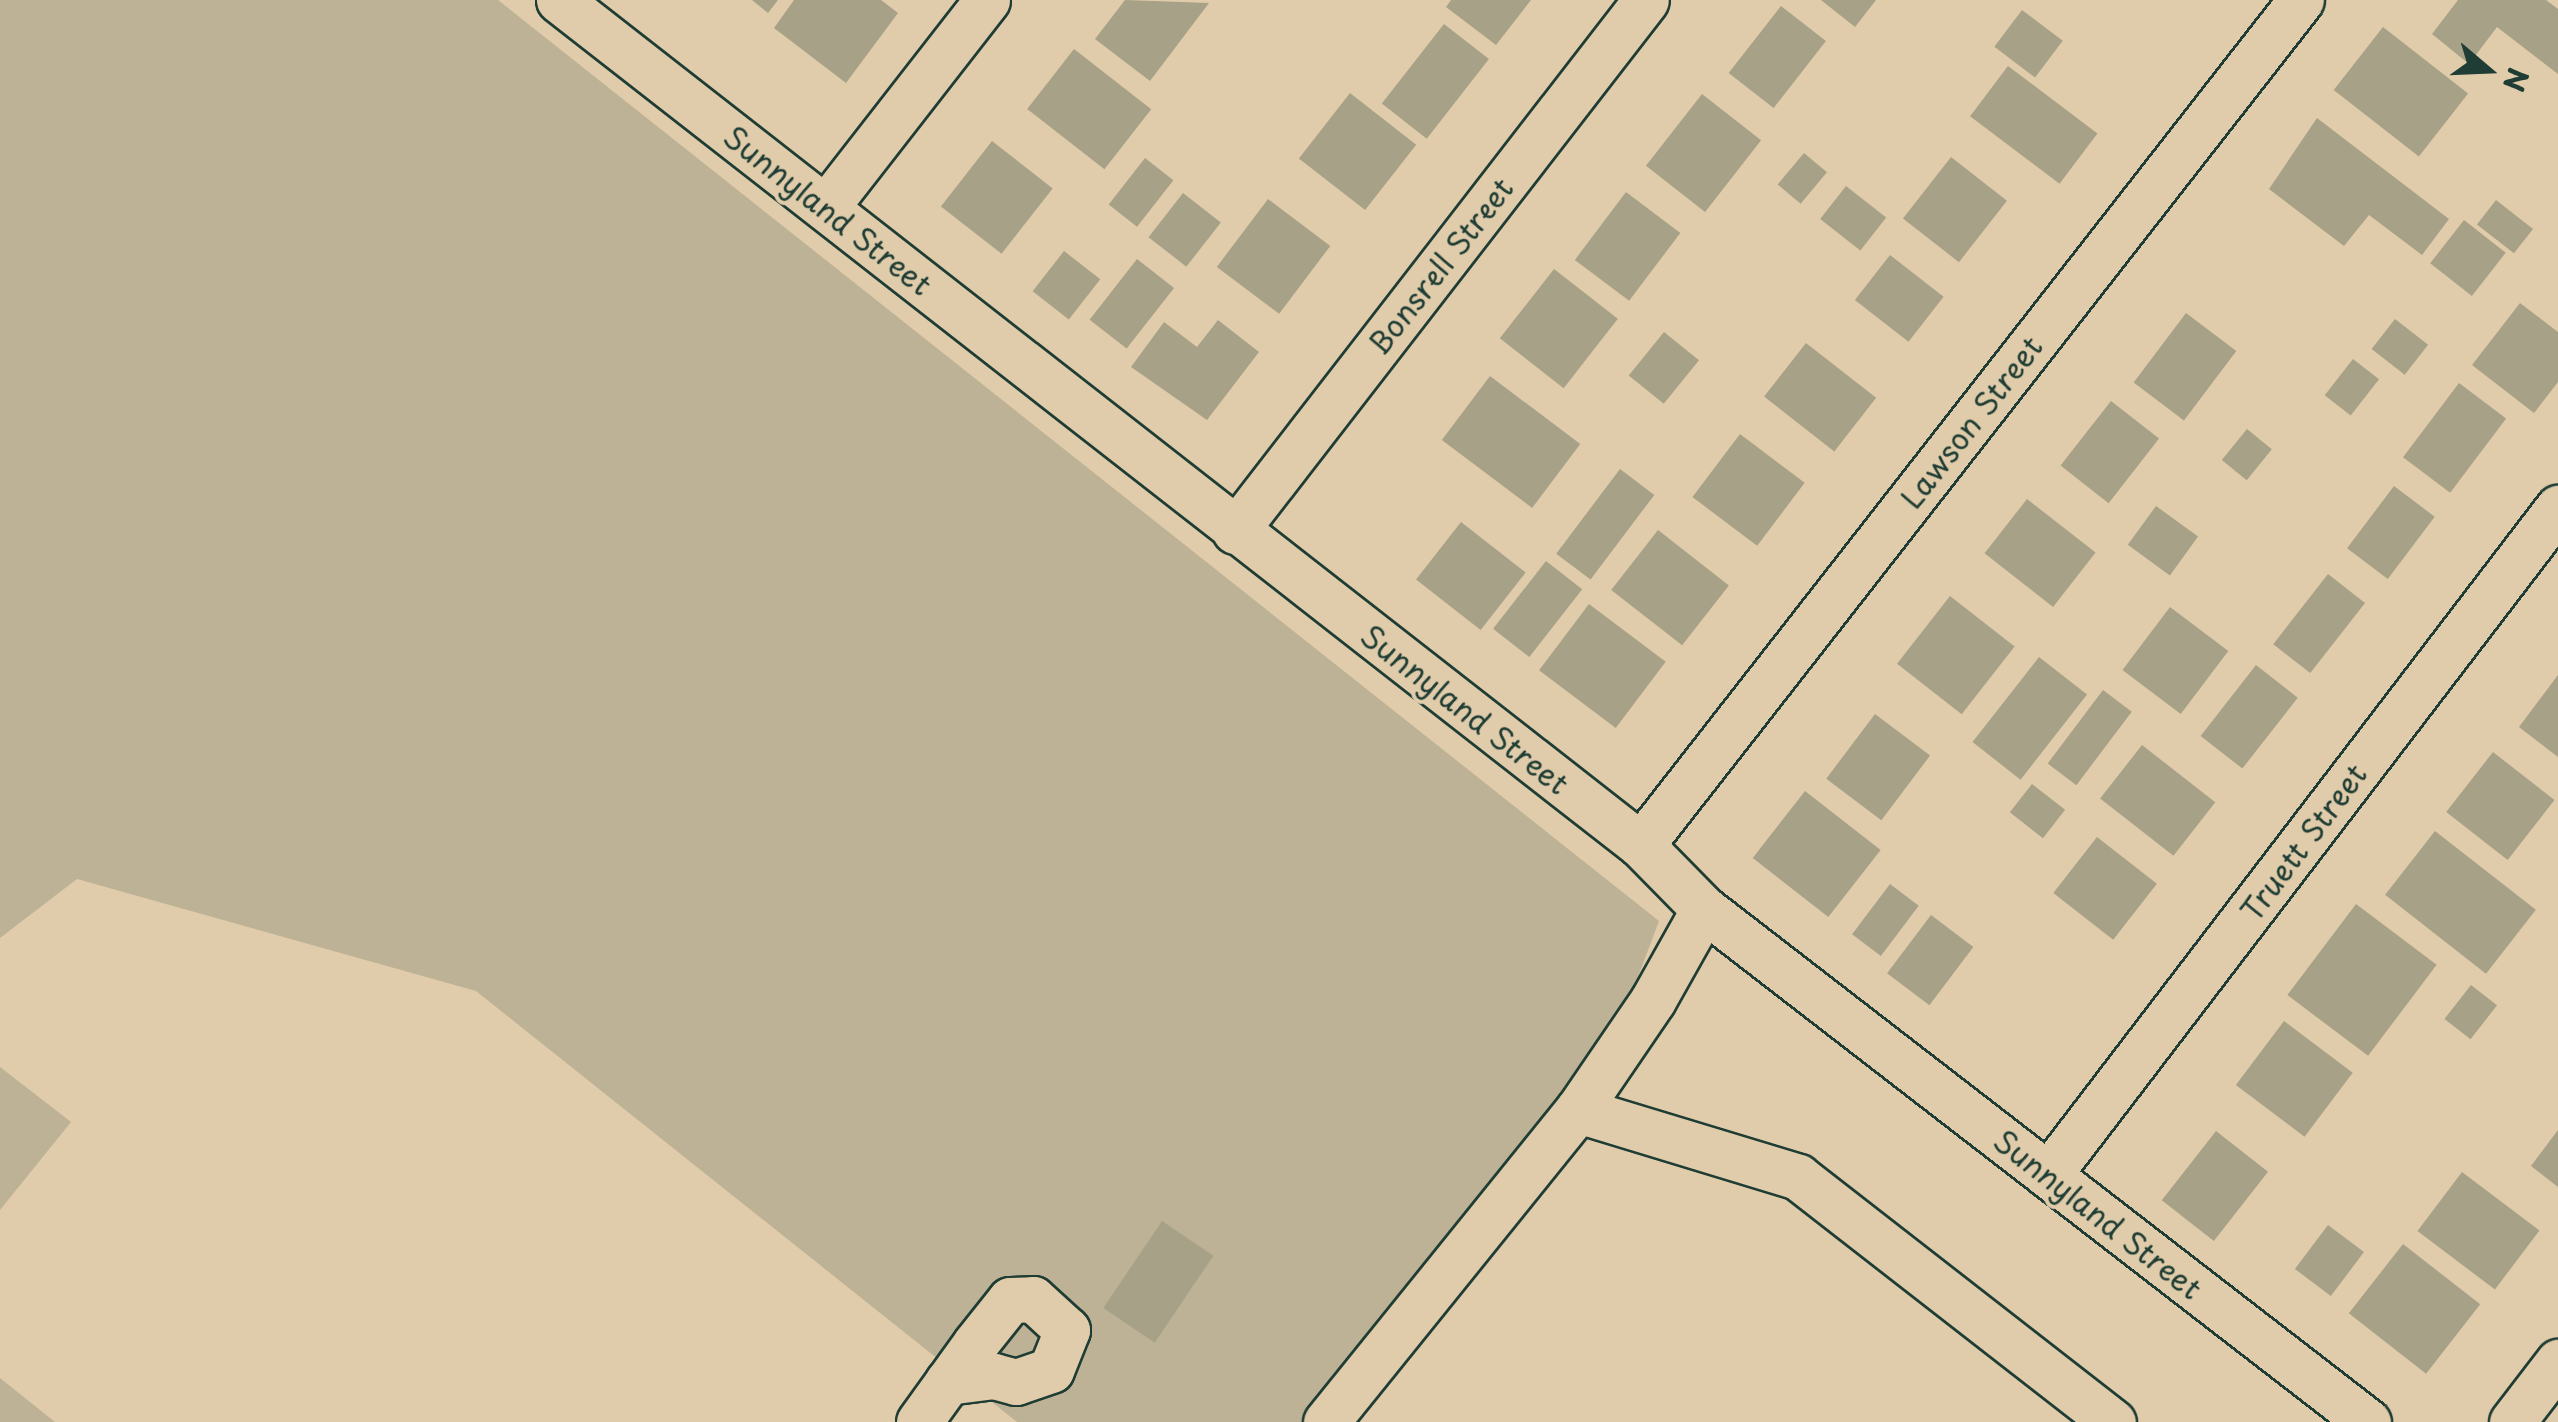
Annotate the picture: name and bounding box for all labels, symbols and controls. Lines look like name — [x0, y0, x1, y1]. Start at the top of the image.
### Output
north arrow — [2438, 20, 2538, 120]
text: N — [2493, 62, 2541, 97]
street label: Sunnyland Street — [717, 118, 939, 302]
street label: Bonsrell Street — [1359, 169, 1521, 363]
street label: Lawson Street — [1893, 329, 2049, 515]
street label: Sunnyland Street — [1354, 617, 1576, 801]
street label: Truett Street — [2232, 756, 2374, 928]
street label: Sunnyland Street — [1987, 1122, 2209, 1306]

